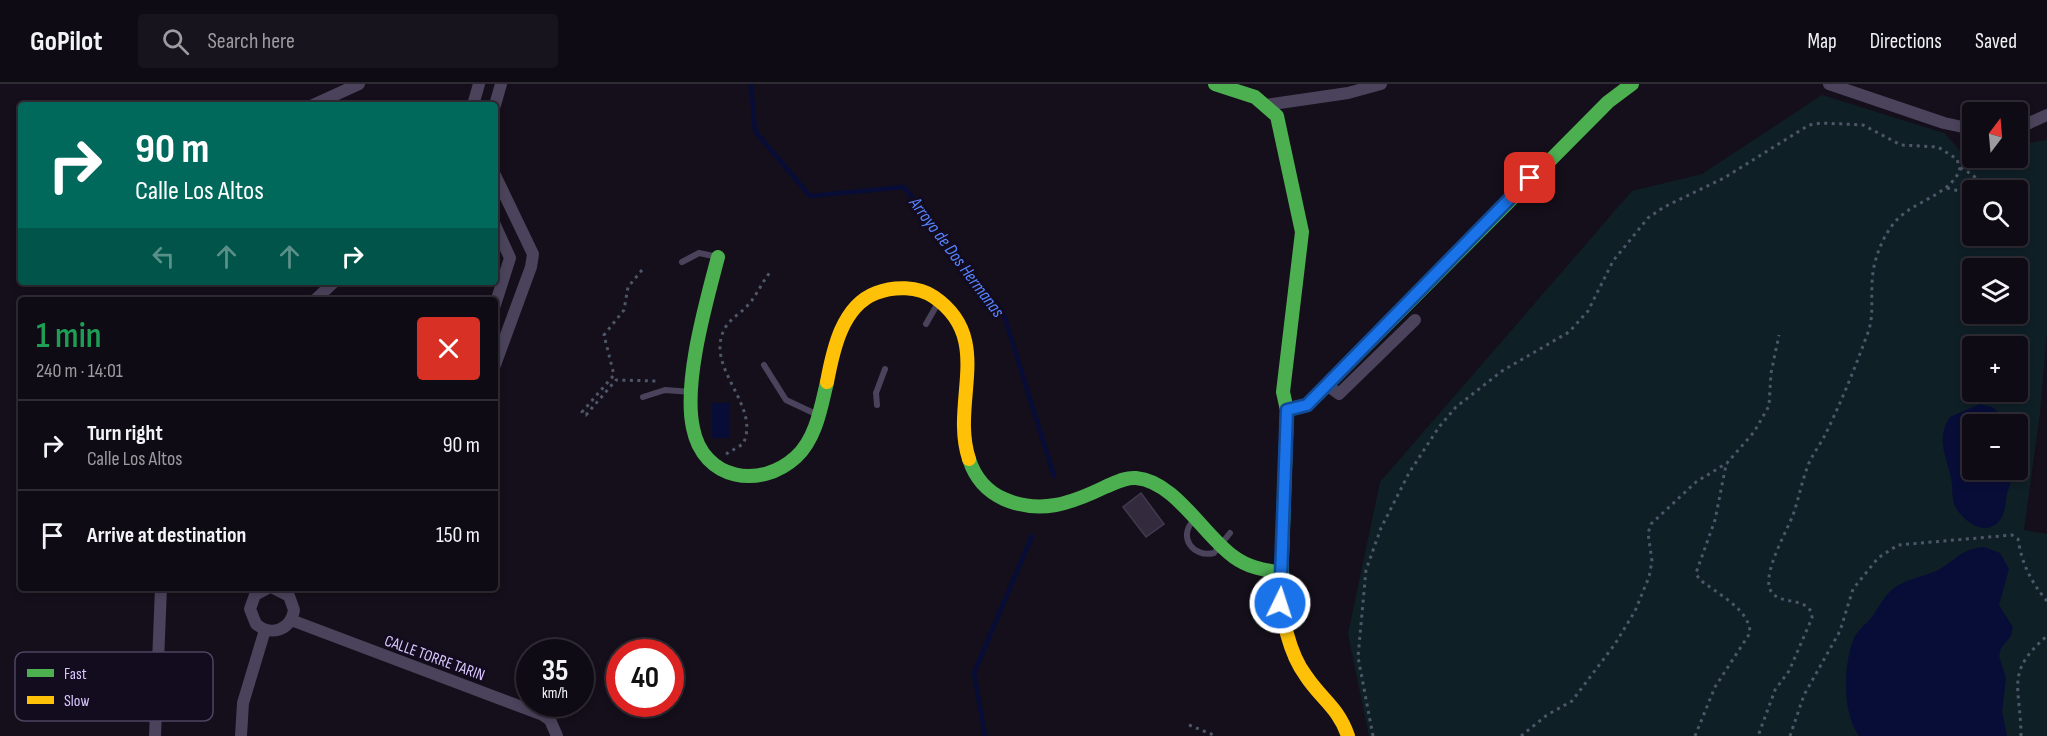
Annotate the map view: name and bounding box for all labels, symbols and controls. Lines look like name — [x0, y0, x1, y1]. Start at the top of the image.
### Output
search box — [138, 14, 558, 68]
text: GoPilot — [30, 25, 102, 58]
icon: search — [159, 25, 192, 58]
text: Search here — [207, 28, 295, 55]
text: Map — [1807, 29, 1837, 54]
text: Directions — [1870, 29, 1942, 54]
text: Saved — [1975, 29, 2017, 54]
north arrow — [1962, 102, 2028, 168]
map controls — [1962, 102, 2028, 480]
text: 90 m — [135, 124, 209, 175]
icon: right — [36, 126, 114, 204]
pin — [1504, 152, 1555, 203]
icon: arrive — [1513, 161, 1546, 194]
text: Calle Los Altos — [135, 175, 264, 207]
button: search — [1962, 180, 2028, 246]
water label: Arroyo de Dos Hermanas — [904, 192, 1009, 322]
icon: left — [147, 240, 180, 273]
icon: ahead — [210, 240, 243, 273]
icon: ahead — [273, 240, 306, 273]
icon: right — [336, 240, 369, 273]
button: layers — [1962, 258, 2028, 324]
text: 1 min — [36, 315, 101, 358]
button: close — [417, 317, 480, 380]
button: + — [1962, 336, 2028, 402]
text: 240 m · 14:01 — [36, 359, 123, 383]
button: − — [1962, 414, 2028, 480]
text: Turn right — [87, 420, 163, 447]
icon: right — [36, 429, 69, 462]
text: 90 m — [443, 432, 480, 459]
text: Calle Los Altos — [87, 447, 183, 471]
icon: arrive — [36, 519, 69, 552]
text: Arrive at destination — [87, 522, 246, 549]
text: 150 m — [436, 522, 480, 549]
position arrow — [1248, 571, 1312, 635]
street label: CALLE TORRE TARIN — [382, 632, 487, 685]
speed limit sign: 40 — [606, 639, 684, 717]
legend — [15, 652, 213, 721]
text: 35 — [542, 653, 568, 689]
text: Fast — [64, 665, 87, 684]
text: km/h — [542, 684, 568, 703]
text: Slow — [64, 692, 89, 711]

